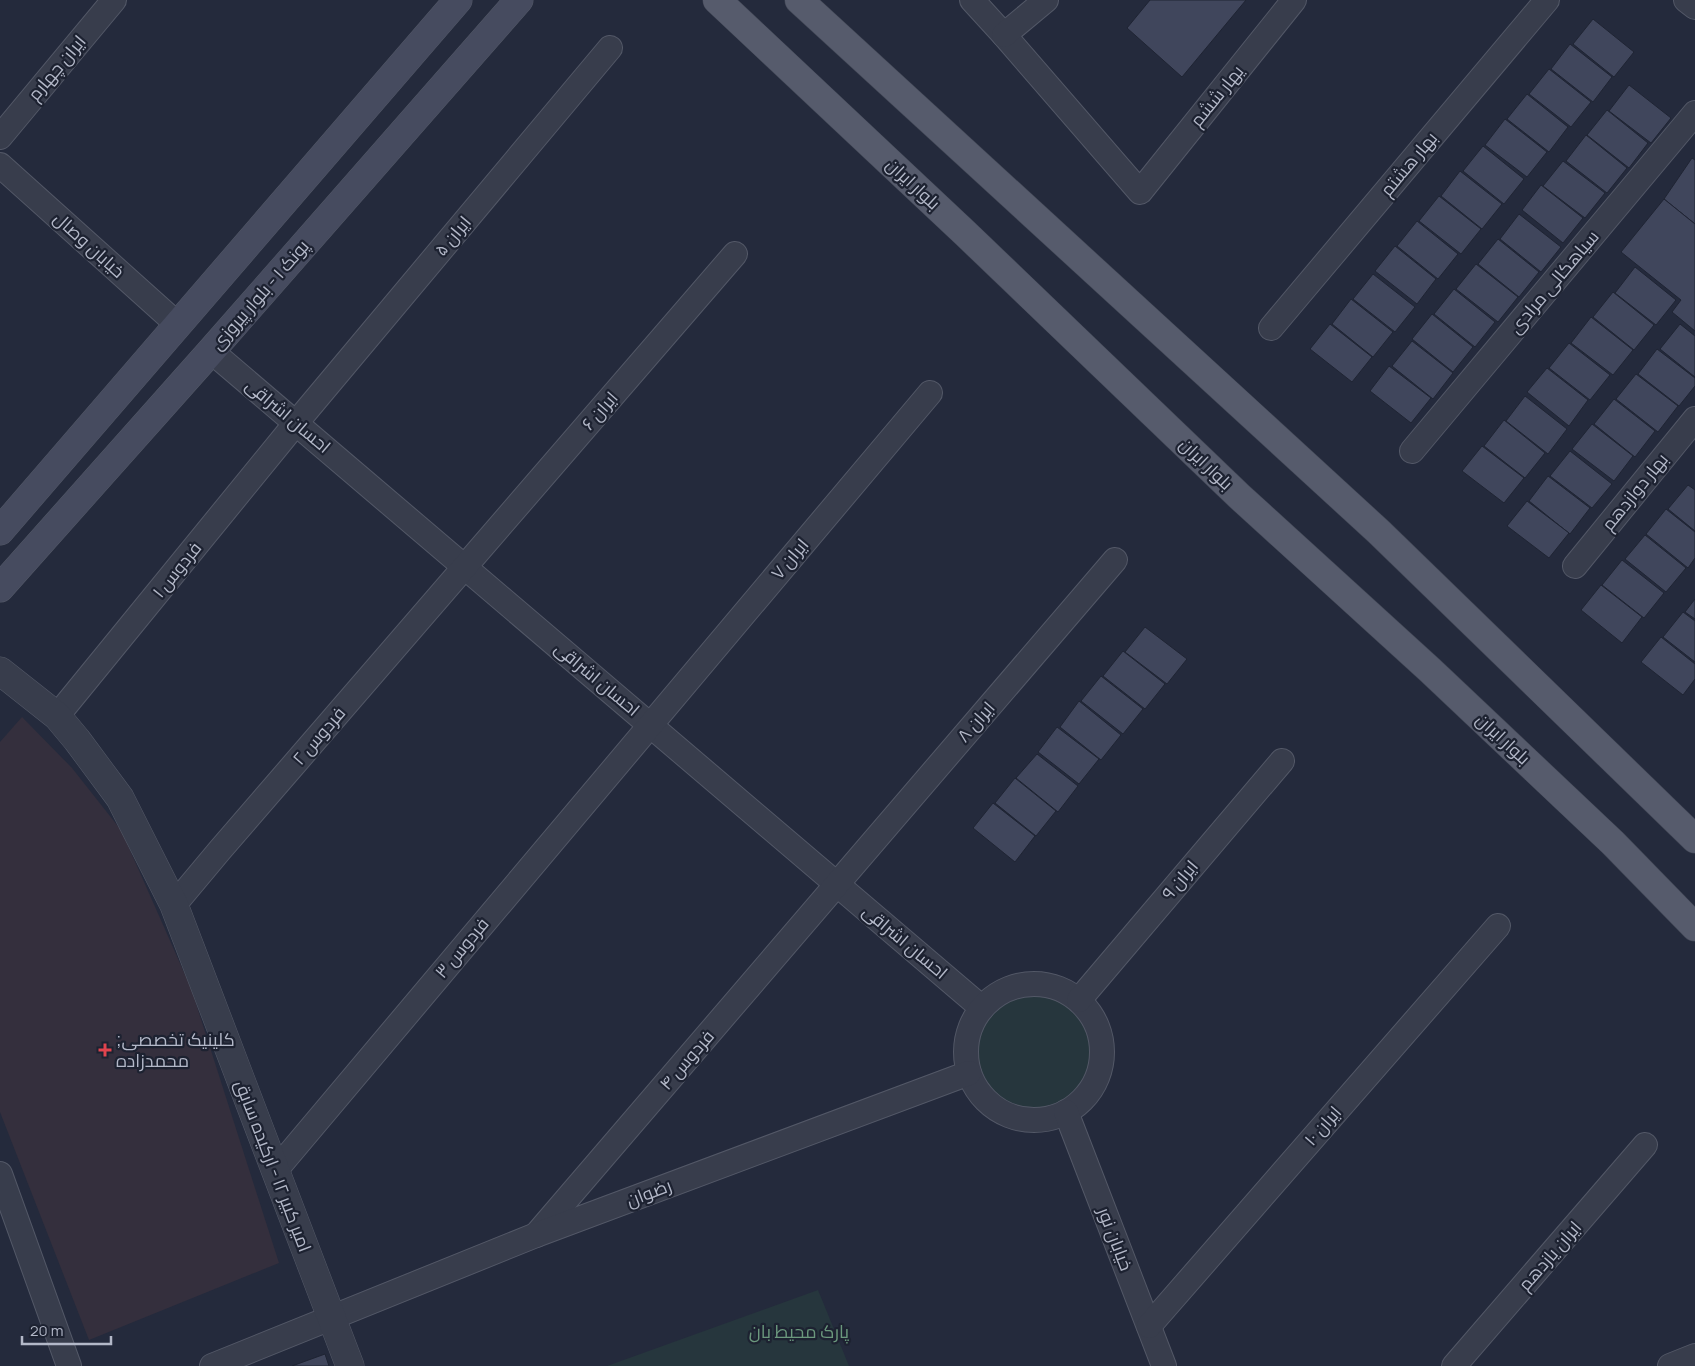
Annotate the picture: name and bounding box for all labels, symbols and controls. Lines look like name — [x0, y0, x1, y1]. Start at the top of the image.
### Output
street label: ایران چهارم — [22, 30, 91, 106]
street label: یهار ششم — [1184, 59, 1249, 132]
street label: بهار هشتم — [1374, 126, 1443, 201]
street label: بلوار ایران — [881, 152, 946, 214]
street label: خیابان وصال — [49, 206, 130, 283]
street label: ایران ۵ — [428, 210, 476, 260]
street label: سیاهکالی مرادی — [1503, 225, 1604, 338]
street label: پونک ۱ - بلوار پیروزی — [205, 234, 315, 355]
street label: احسان اشراقی — [241, 373, 336, 458]
street label: ایران ۶ — [576, 386, 623, 435]
street label: بلوار ایران — [1175, 432, 1239, 495]
street label: بهار دوازدهم — [1596, 448, 1674, 536]
street label: ایران ۷ — [765, 533, 813, 584]
street label: فردوس ۱ — [146, 536, 206, 602]
street label: احسان اشراقی — [550, 636, 645, 721]
street label: ایران ۸ — [951, 696, 1000, 747]
street label: فردوس ۲ — [286, 701, 350, 770]
street label: بلوار ایران — [1471, 707, 1536, 769]
street label: ایران ۹ — [1156, 854, 1203, 904]
street label: احسان اشراقی — [858, 899, 953, 984]
street label: فردوس ۳ — [429, 912, 494, 983]
street label: فردوس ۴ — [654, 1024, 719, 1094]
place label: ;کلینیک تخصصی محمدزاده — [116, 1027, 235, 1072]
marker: ;کلینیک تخصصی محمدزاده — [98, 1043, 112, 1057]
street label: امیر کبیر ۱۲ - ارکیده سابق — [229, 1076, 318, 1255]
street label: ایران ۱۰ — [1298, 1100, 1346, 1150]
street label: رضوان — [623, 1172, 675, 1212]
street label: خیابان نور — [1093, 1202, 1139, 1274]
street label: ایران یازدهم — [1512, 1215, 1587, 1296]
scale bar — [22, 1314, 111, 1346]
park label: پارک محیط بان — [749, 1319, 849, 1344]
text: 20 m — [30, 1320, 63, 1341]

